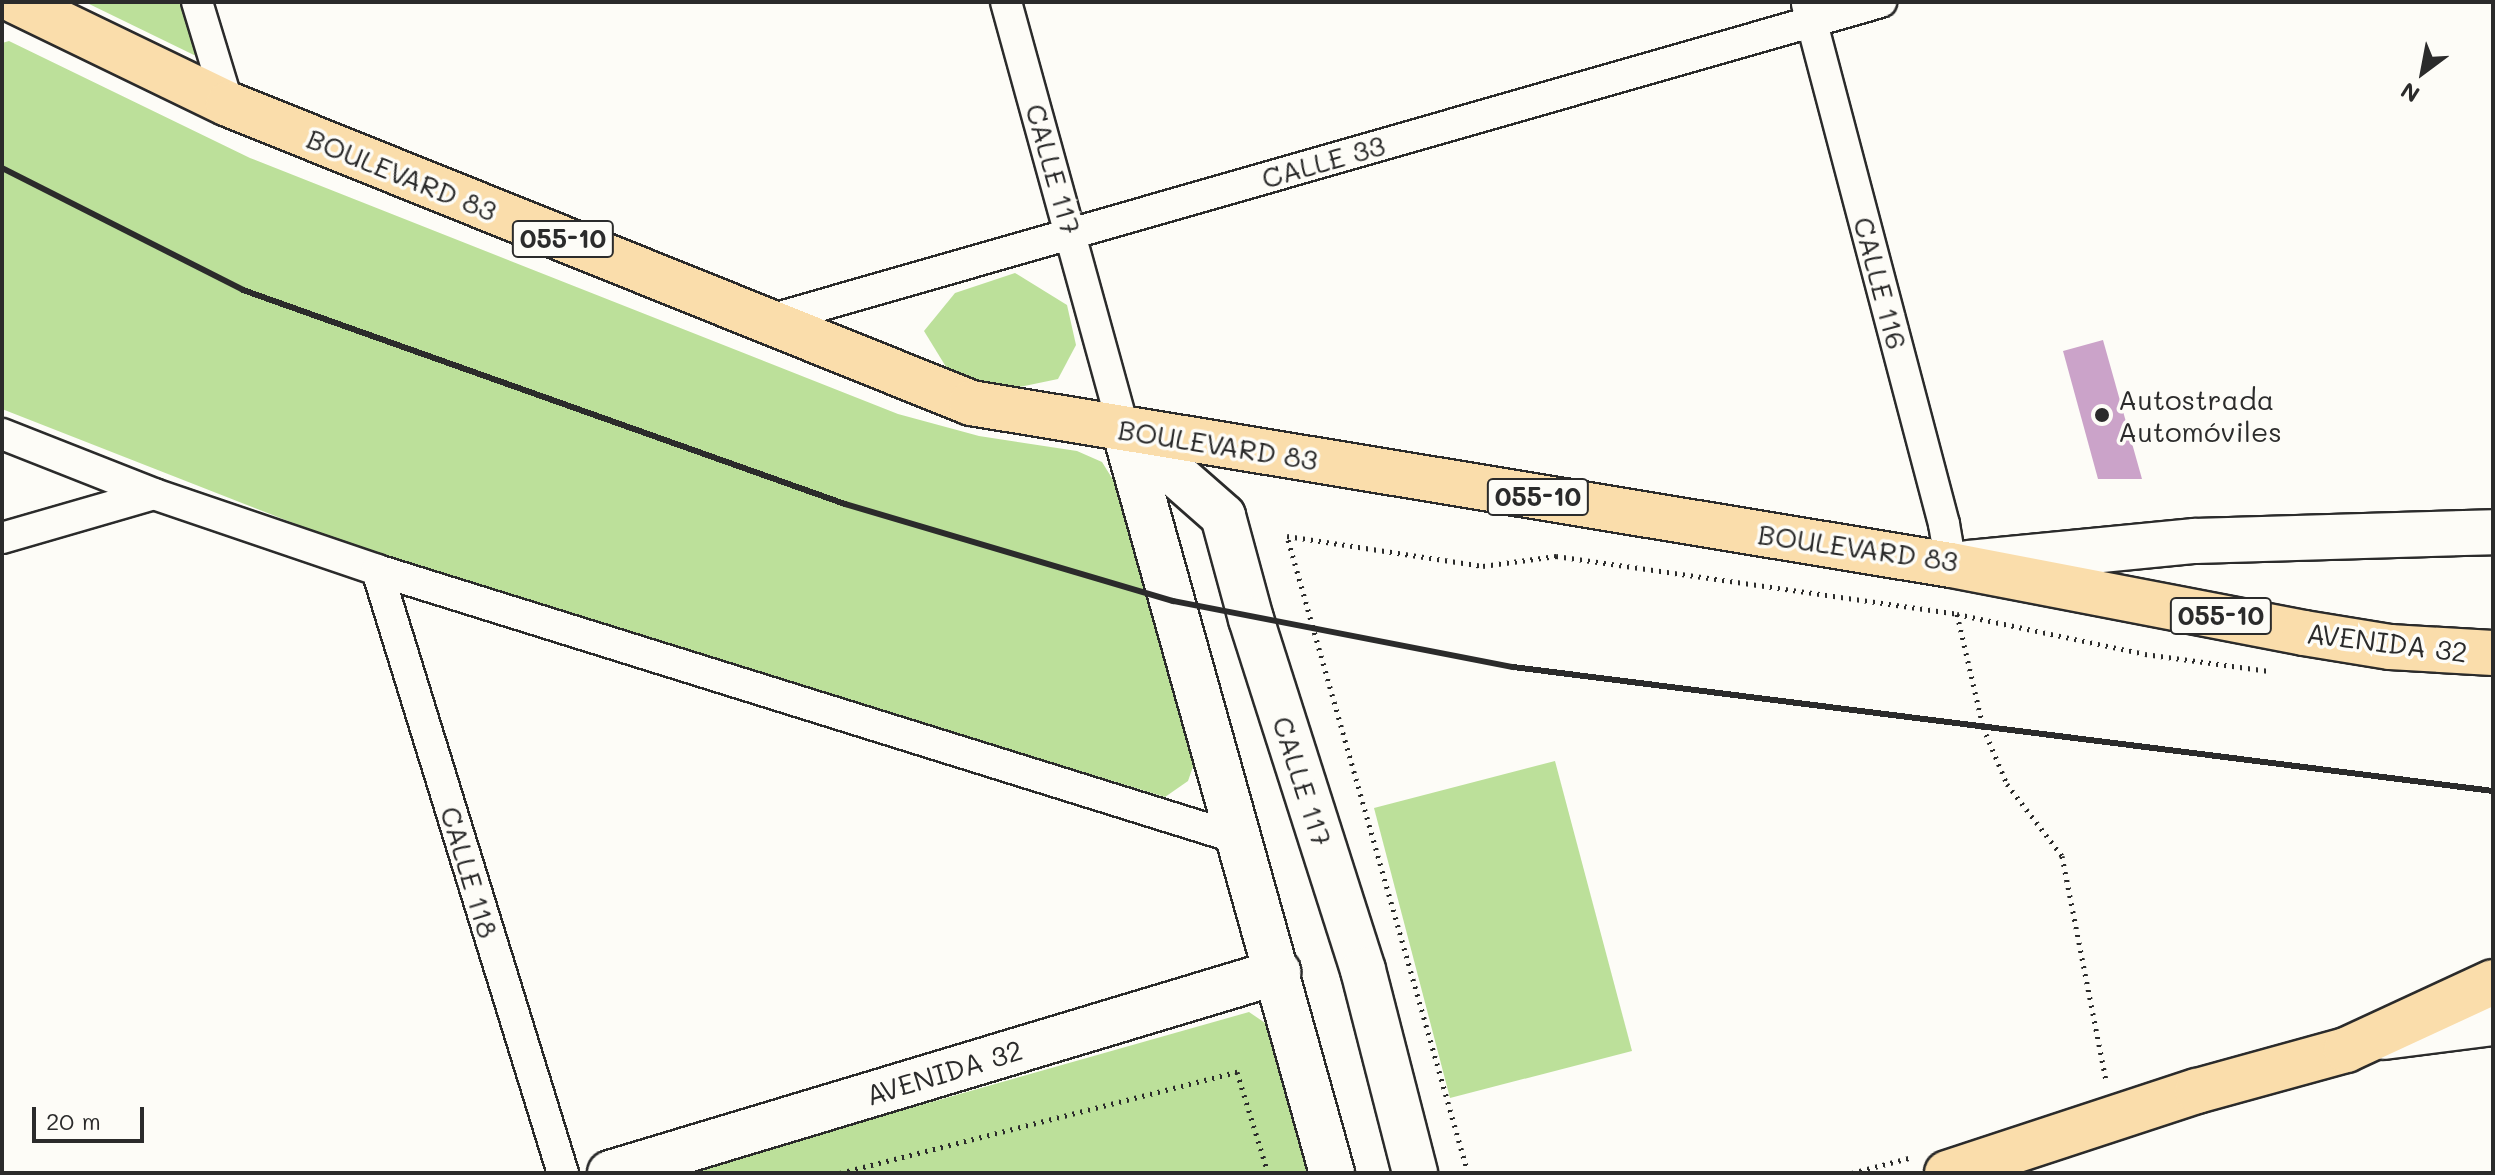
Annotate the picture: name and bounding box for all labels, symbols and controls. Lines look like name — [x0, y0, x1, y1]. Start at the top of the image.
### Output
north arrow — [2383, 32, 2463, 112]
text: N — [2395, 76, 2425, 110]
street label: CALLE 117 — [1019, 100, 1089, 238]
street label: BOULEVARD 83 — [302, 121, 502, 227]
street label: CALLE 33 — [1258, 127, 1388, 195]
street label: CALLE 116 — [1847, 213, 1915, 353]
road number: 055-10 — [511, 217, 615, 261]
place label: Autostrada Automóviles — [2118, 382, 2282, 448]
marker: Autostrada Automóviles — [2093, 406, 2111, 424]
street label: BOULEVARD 83 — [1116, 412, 1320, 476]
road number: 055-10 — [1486, 475, 1590, 519]
street label: BOULEVARD 83 — [1756, 516, 1960, 578]
road number: 055-10 — [2169, 594, 2273, 638]
street label: AVENIDA 32 — [2305, 615, 2469, 669]
street label: CALLE 117 — [1266, 712, 1340, 850]
street label: CALLE 118 — [434, 802, 506, 942]
street label: AVENIDA 32 — [862, 1032, 1026, 1112]
scale bar — [36, 1091, 148, 1141]
text: 20 m — [46, 1105, 101, 1136]

